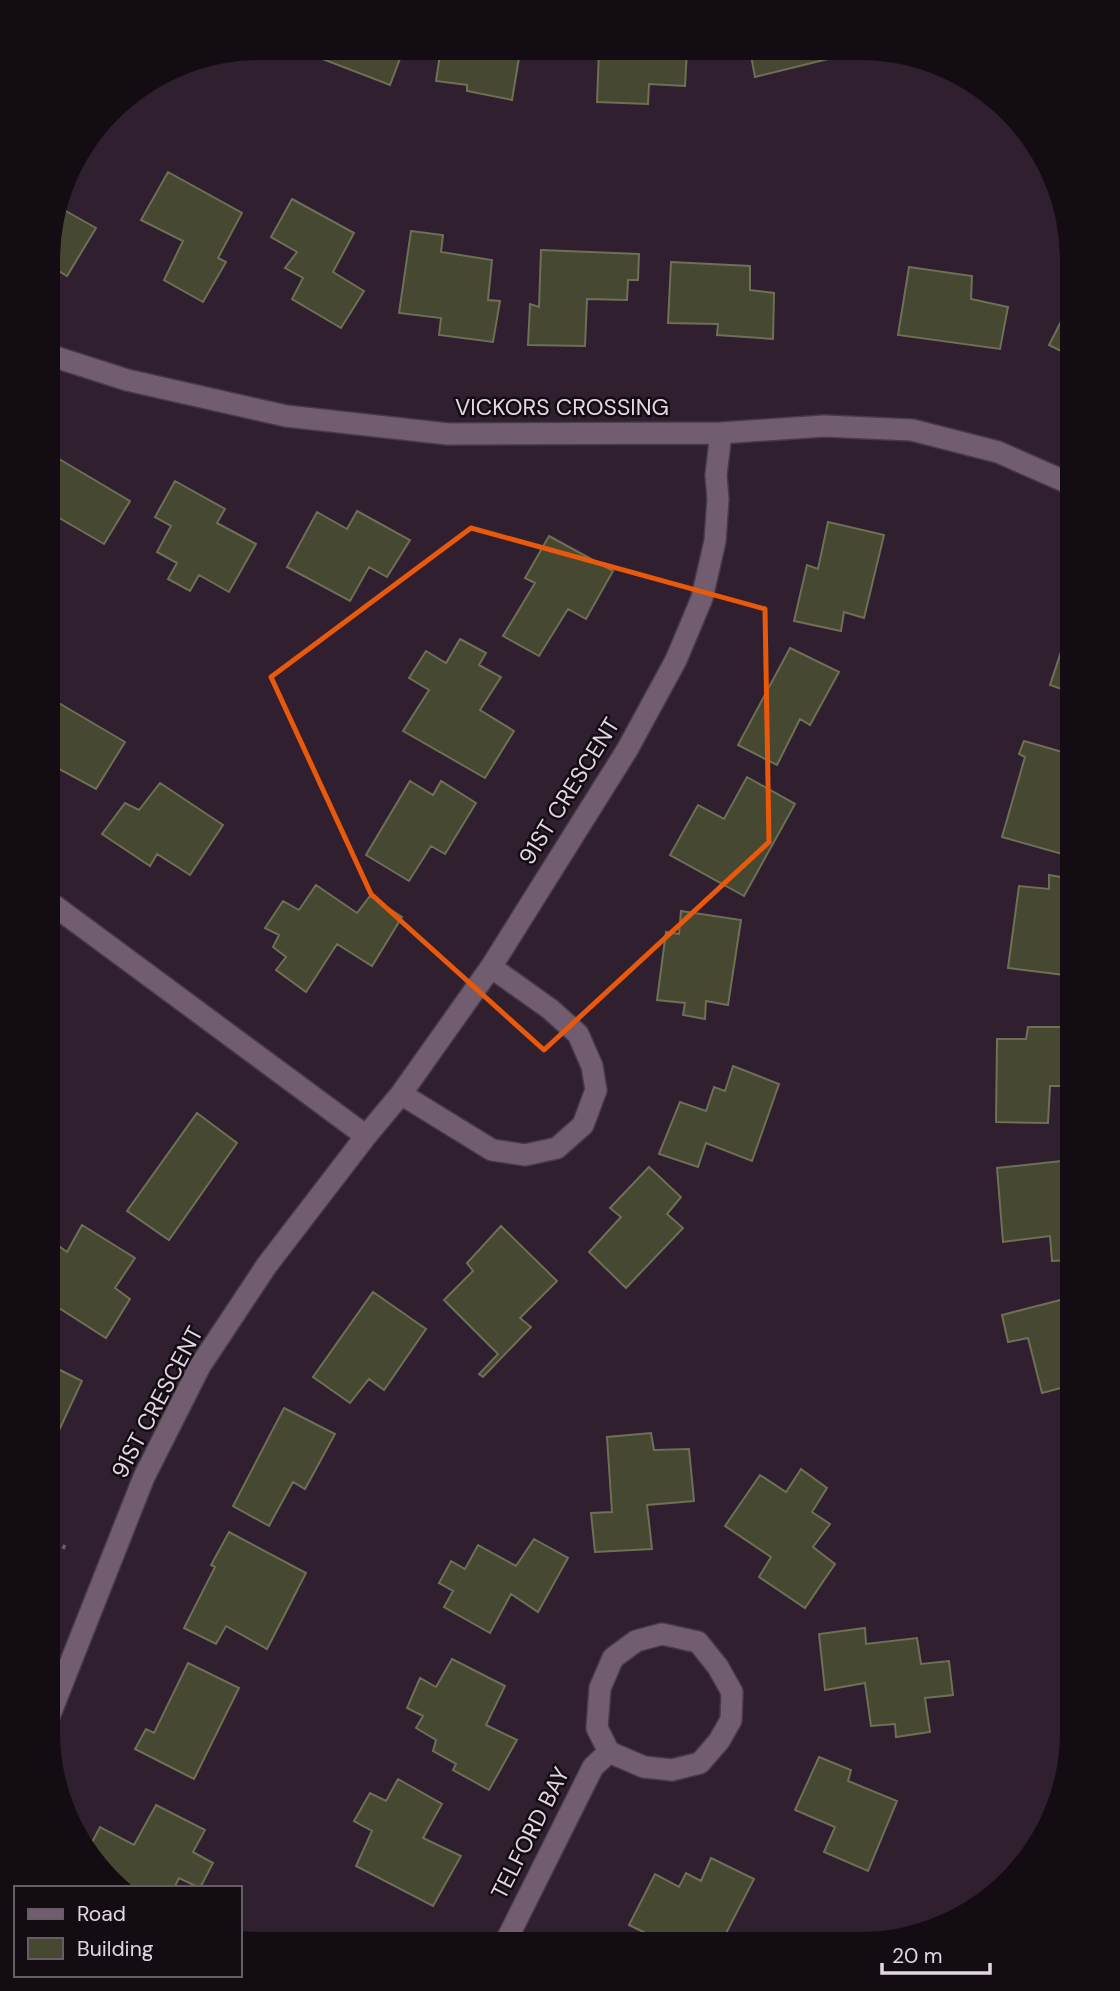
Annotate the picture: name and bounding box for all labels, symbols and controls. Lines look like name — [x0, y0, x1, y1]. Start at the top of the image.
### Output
street label: VICKORS CROSSING — [455, 392, 669, 422]
street label: 91ST CRESCENT — [512, 712, 626, 870]
street label: 91ST CRESCENT — [104, 1321, 210, 1483]
street label: TELFORD BAY — [484, 1762, 576, 1904]
legend — [14, 1886, 242, 1977]
text: Road — [77, 1900, 126, 1928]
scale bar — [882, 1932, 990, 1976]
text: Building — [77, 1935, 154, 1963]
text: 20 m — [892, 1942, 943, 1970]

